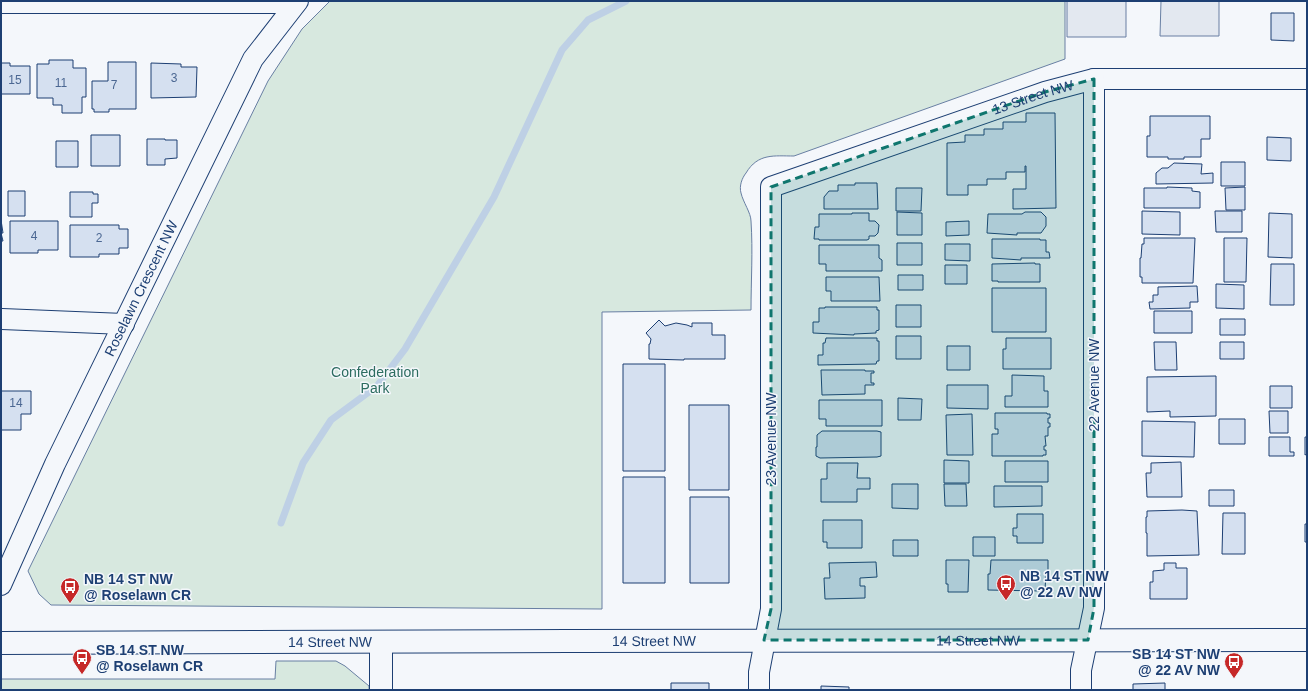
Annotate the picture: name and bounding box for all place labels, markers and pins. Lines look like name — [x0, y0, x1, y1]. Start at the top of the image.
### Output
place label: NB 14 ST NW @ 22 AV NW — [1020, 568, 1109, 600]
place label: NB 14 ST NW @ Roselawn CR — [84, 571, 191, 603]
bus stop icon: NB 14 ST NW @ 22 AV NW — [995, 573, 1017, 601]
bus stop icon: NB 14 ST NW @ Roselawn CR — [59, 576, 81, 604]
place label: SB 14 ST NW @ Roselawn CR — [96, 642, 203, 674]
place label: SB 14 ST NW @ 22 AV NW — [1132, 646, 1221, 678]
bus stop icon: SB 14 ST NW @ Roselawn CR — [71, 647, 93, 675]
bus stop icon: SB 14 ST NW @ 22 AV NW — [1223, 651, 1245, 679]

